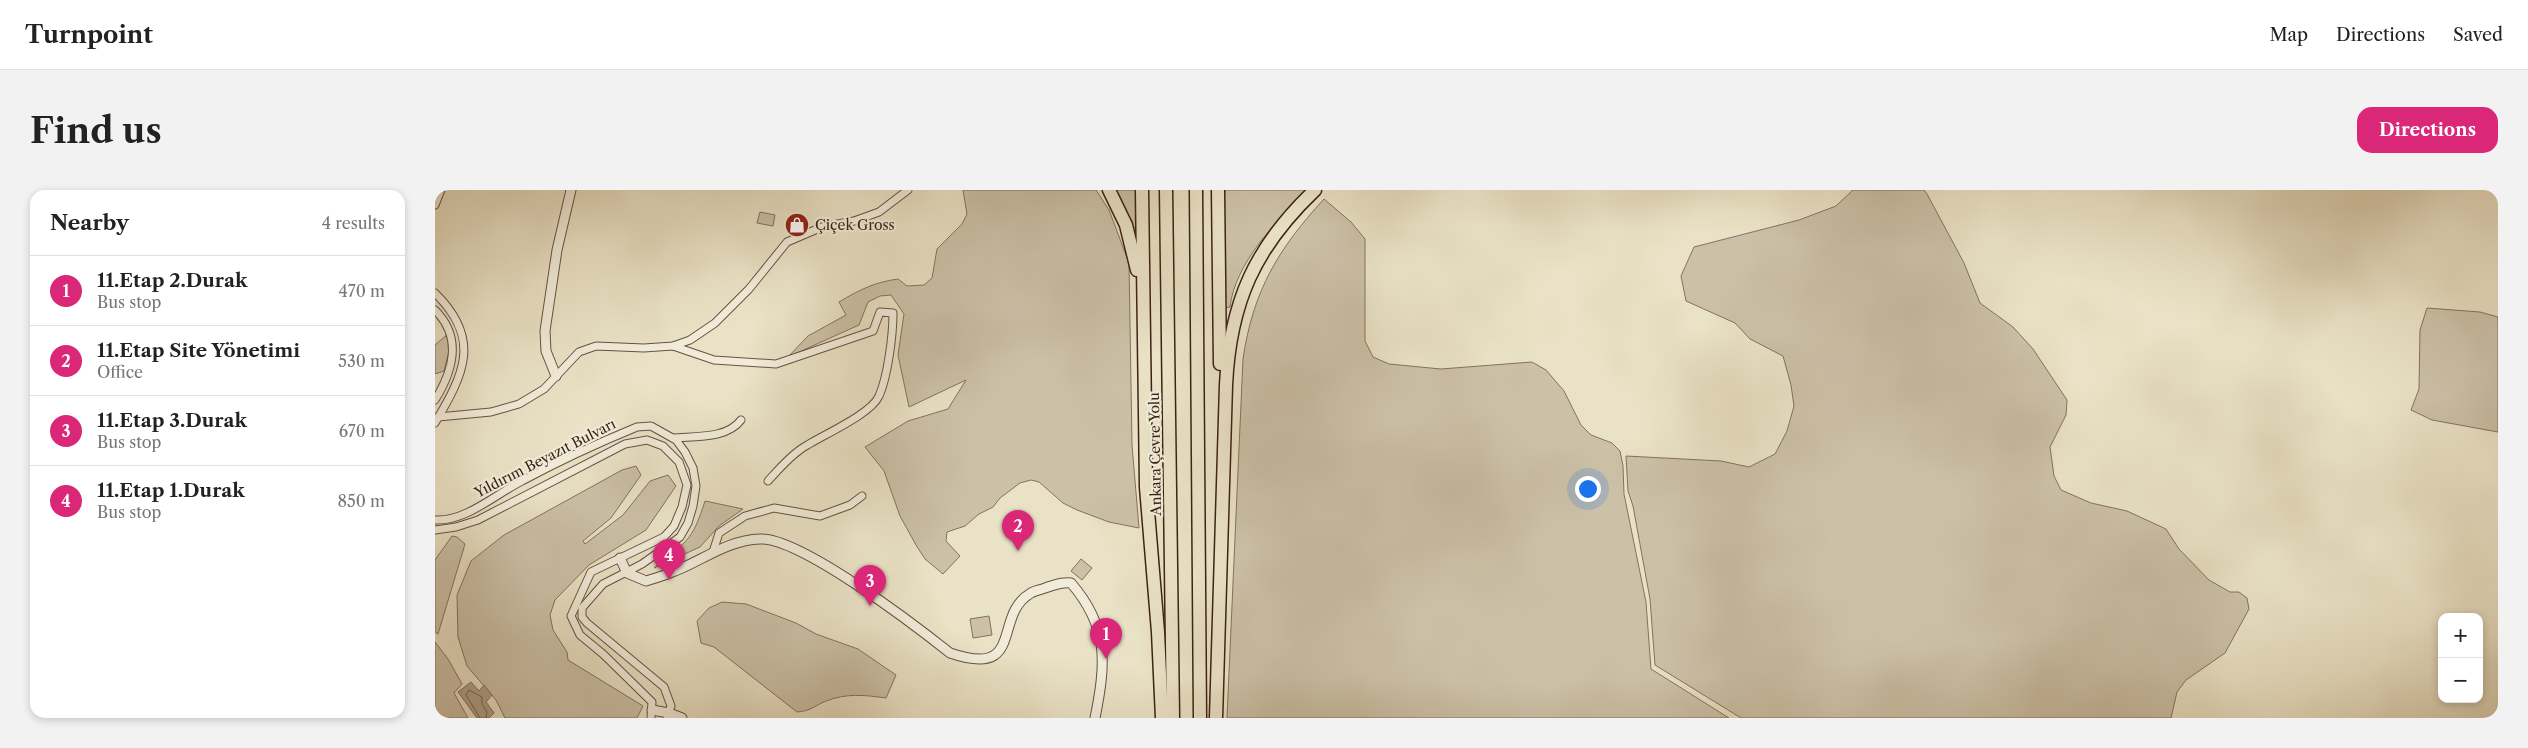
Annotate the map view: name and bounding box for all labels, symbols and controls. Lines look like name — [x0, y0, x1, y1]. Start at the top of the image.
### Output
text: Turnpoint — [25, 20, 153, 49]
text: Map — [2269, 24, 2308, 46]
text: Directions — [2336, 24, 2425, 46]
text: Saved — [2453, 24, 2503, 46]
button: Directions — [2357, 107, 2498, 153]
text: Find us — [30, 109, 162, 152]
text: Nearby — [50, 210, 129, 235]
shop icon: Çiçek Gross — [784, 212, 810, 238]
text: 4 results — [322, 213, 385, 233]
place label: Çiçek Gross — [815, 216, 895, 234]
text: 11.Etap 2.Durak — [97, 269, 247, 292]
text: 1 — [62, 281, 70, 301]
text: 470 m — [339, 281, 385, 301]
text: Bus stop — [97, 292, 161, 312]
text: 11.Etap Site Yönetimi — [97, 339, 300, 362]
text: 2 — [61, 351, 71, 371]
text: 530 m — [338, 351, 385, 371]
text: Office — [97, 362, 143, 382]
street label: Ankara Çevre Yolu — [1145, 392, 1165, 517]
text: 11.Etap 3.Durak — [97, 409, 247, 432]
street label: Yıldırım Beyazıt Bulvarı — [470, 415, 619, 502]
text: 3 — [61, 421, 71, 441]
text: 670 m — [339, 421, 385, 441]
text: Bus stop — [97, 432, 161, 452]
your location — [1575, 476, 1601, 502]
text: 11.Etap 1.Durak — [97, 479, 245, 502]
text: 4 — [61, 491, 71, 511]
text: 850 m — [338, 491, 385, 511]
text: Bus stop — [97, 502, 161, 522]
pin: 2 — [1002, 510, 1034, 551]
pin: 4 — [653, 539, 685, 580]
pin: 3 — [854, 565, 886, 606]
map controls — [2438, 613, 2483, 703]
button: + — [2438, 613, 2483, 658]
pin: 1 — [1090, 618, 1122, 659]
button: − — [2438, 658, 2483, 703]

